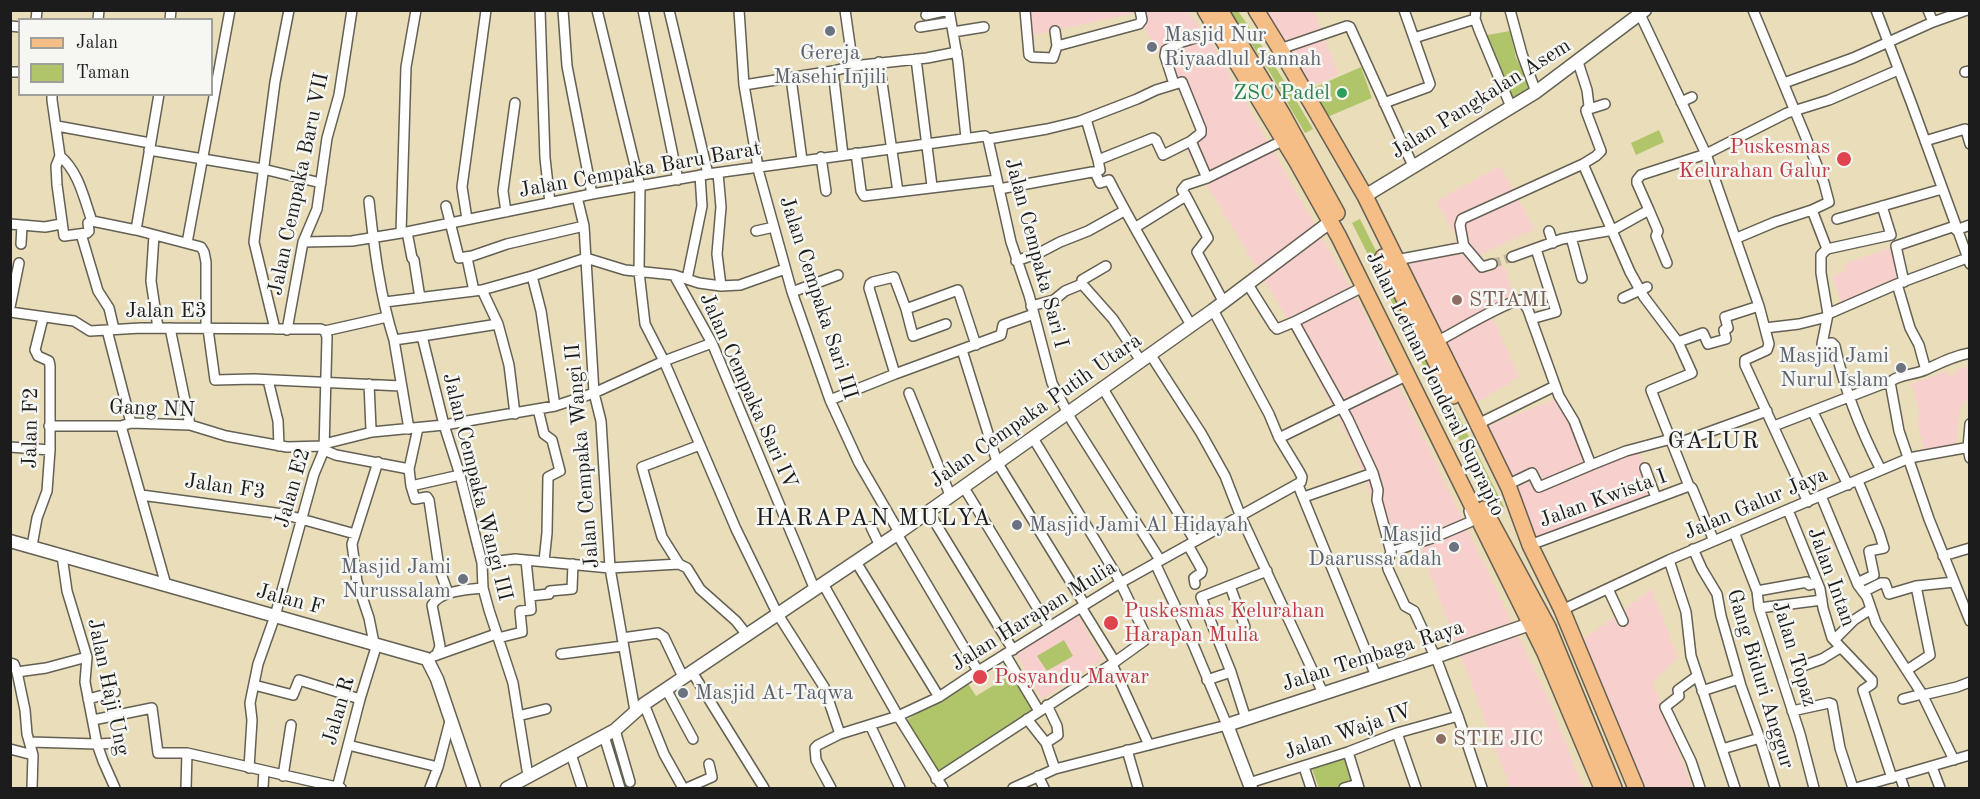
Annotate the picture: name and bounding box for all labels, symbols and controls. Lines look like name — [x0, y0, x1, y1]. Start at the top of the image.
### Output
legend — [18, 18, 213, 96]
place label: Masjid Nur Riyaadlul Jannah — [1164, 22, 1321, 72]
marker: Gereja Masehi Injili — [823, 24, 837, 38]
street label: Jalan Pangkalan Asem — [1386, 33, 1576, 165]
text: Jalan — [76, 34, 118, 52]
place label: Gereja Masehi Injili — [773, 40, 887, 90]
marker: Masjid Nur Riyaadlul Jannah — [1145, 40, 1159, 54]
text: Taman — [76, 64, 130, 82]
street label: Jalan Cempaka Baru VII — [263, 70, 335, 298]
place label: ZSC Padel — [1233, 80, 1330, 106]
marker: ZSC Padel — [1335, 86, 1349, 100]
place label: Puskesmas Kelurahan Galur — [1679, 134, 1830, 184]
street label: Jalan Cempaka Baru Barat — [517, 136, 763, 204]
marker: Puskesmas Kelurahan Galur — [1835, 150, 1853, 168]
street label: Jalan Cempaka Sari I — [999, 155, 1073, 351]
street label: Jalan Cempaka Sari III — [773, 193, 863, 403]
street label: Jalan Letnan Jenderal Suprapto — [1360, 248, 1510, 520]
place label: STIAMI — [1469, 287, 1547, 313]
street label: Jalan Cempaka Sari IV — [693, 289, 803, 493]
marker: STIAMI — [1450, 293, 1464, 307]
street label: Jalan E3 — [125, 298, 207, 324]
street label: Jalan Cempaka Putih Utara — [925, 328, 1147, 494]
street label: Jalan Cempaka Wangi II — [561, 342, 605, 570]
place label: Masjid Jami Nurul Islam — [1779, 343, 1889, 393]
marker: Masjid Jami Nurul Islam — [1894, 361, 1908, 375]
street label: Jalan Cempaka Wangi III — [436, 370, 518, 604]
street label: Jalan F2 — [18, 387, 44, 469]
street label: Gang NN — [108, 395, 196, 423]
district label: GALUR — [1668, 428, 1760, 456]
street label: Jalan E2 — [270, 445, 316, 531]
street label: Jalan Galur Jaya — [1680, 462, 1832, 546]
street label: Jalan Kwista I — [1536, 464, 1670, 534]
street label: Jalan F3 — [183, 469, 267, 505]
district label: HARAPAN MULYA — [755, 505, 993, 533]
place label: Masjid Jami Al Hidayah — [1029, 512, 1248, 538]
marker: Masjid Jami Al Hidayah — [1010, 518, 1024, 532]
place label: Masjid Daarussa'adah — [1308, 522, 1442, 572]
street label: Jalan Intan — [1801, 524, 1861, 630]
marker: Masjid Daarussa'adah — [1447, 540, 1461, 554]
place label: Masjid Jami Nurussalam — [341, 554, 451, 604]
street label: Jalan Harapan Mulia — [947, 555, 1121, 677]
marker: Masjid Jami Nurussalam — [456, 572, 470, 586]
street label: Jalan F — [253, 579, 327, 621]
street label: Gang Biduri Anggur — [1721, 586, 1799, 772]
place label: Puskesmas Kelurahan Harapan Mulia — [1124, 598, 1325, 648]
street label: Jalan Topaz — [1766, 598, 1822, 710]
marker: Puskesmas Kelurahan Harapan Mulia — [1102, 614, 1120, 632]
street label: Jalan Tembaga Raya — [1279, 615, 1467, 697]
street label: Jalan Haji Ung — [81, 616, 135, 758]
place label: Posyandu Mawar — [994, 664, 1149, 690]
marker: Posyandu Mawar — [971, 668, 989, 686]
street label: Jalan R — [317, 674, 361, 748]
place label: Masjid At-Taqwa — [695, 680, 853, 706]
marker: Masjid At-Taqwa — [676, 686, 690, 700]
street label: Jalan Waja IV — [1281, 698, 1415, 766]
place label: STIE JIC — [1453, 726, 1543, 752]
marker: STIE JIC — [1434, 732, 1448, 746]

